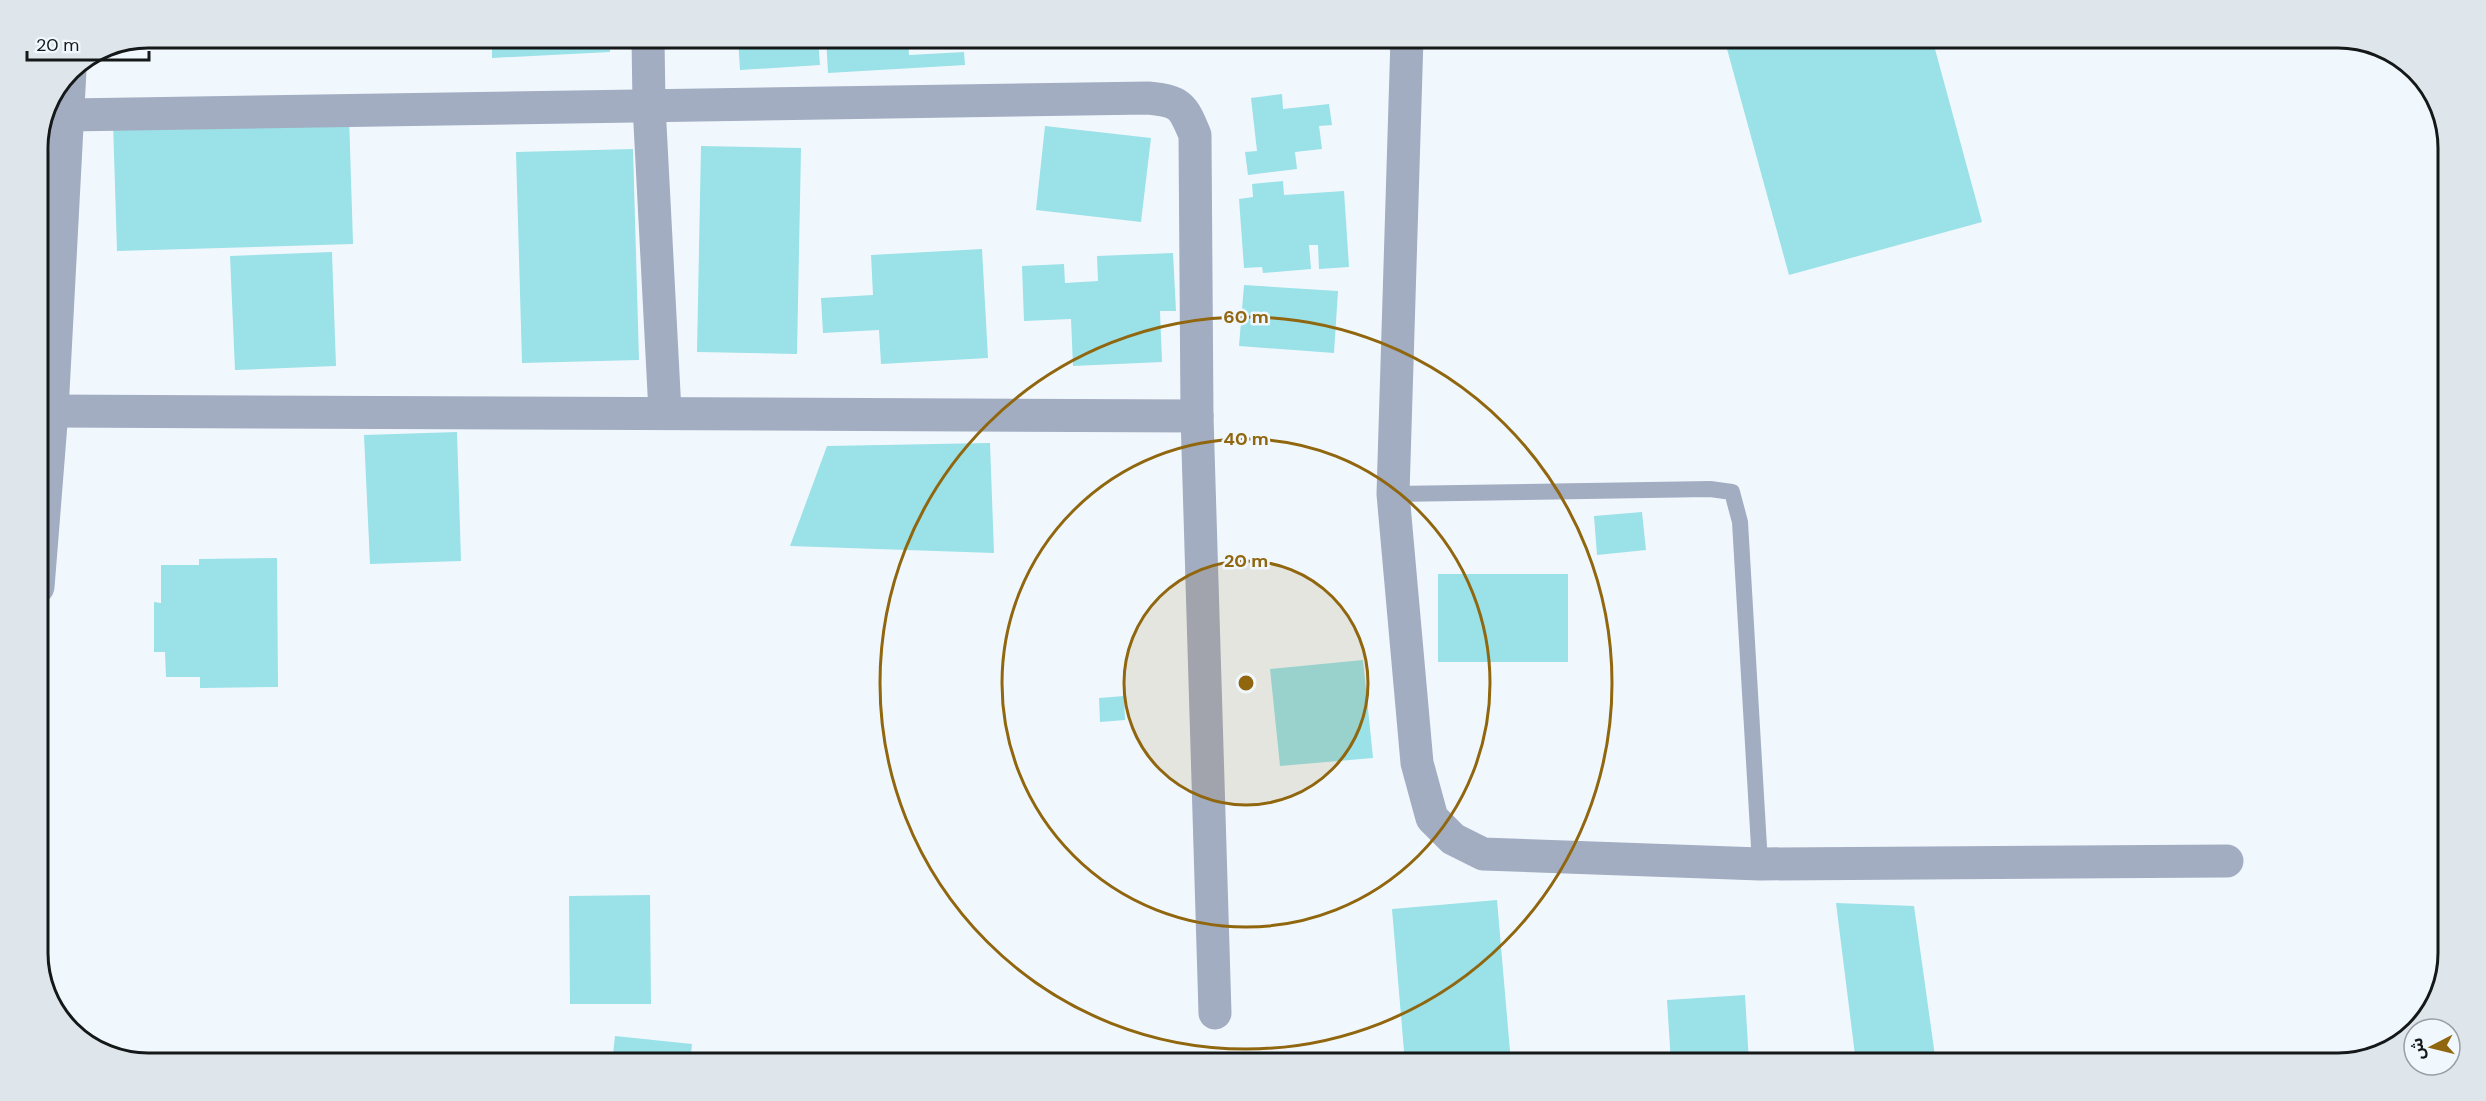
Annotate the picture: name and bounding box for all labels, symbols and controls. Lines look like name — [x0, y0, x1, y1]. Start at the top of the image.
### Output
scale bar — [27, 24, 148, 62]
text: 20 m — [36, 33, 79, 57]
text: 60 m — [1223, 305, 1269, 329]
text: 40 m — [1223, 427, 1269, 451]
text: 20 m — [1224, 549, 1268, 573]
centre of rings — [1236, 673, 1256, 693]
north arrow — [2402, 1017, 2462, 1077]
text: ش — [2406, 1037, 2429, 1061]

